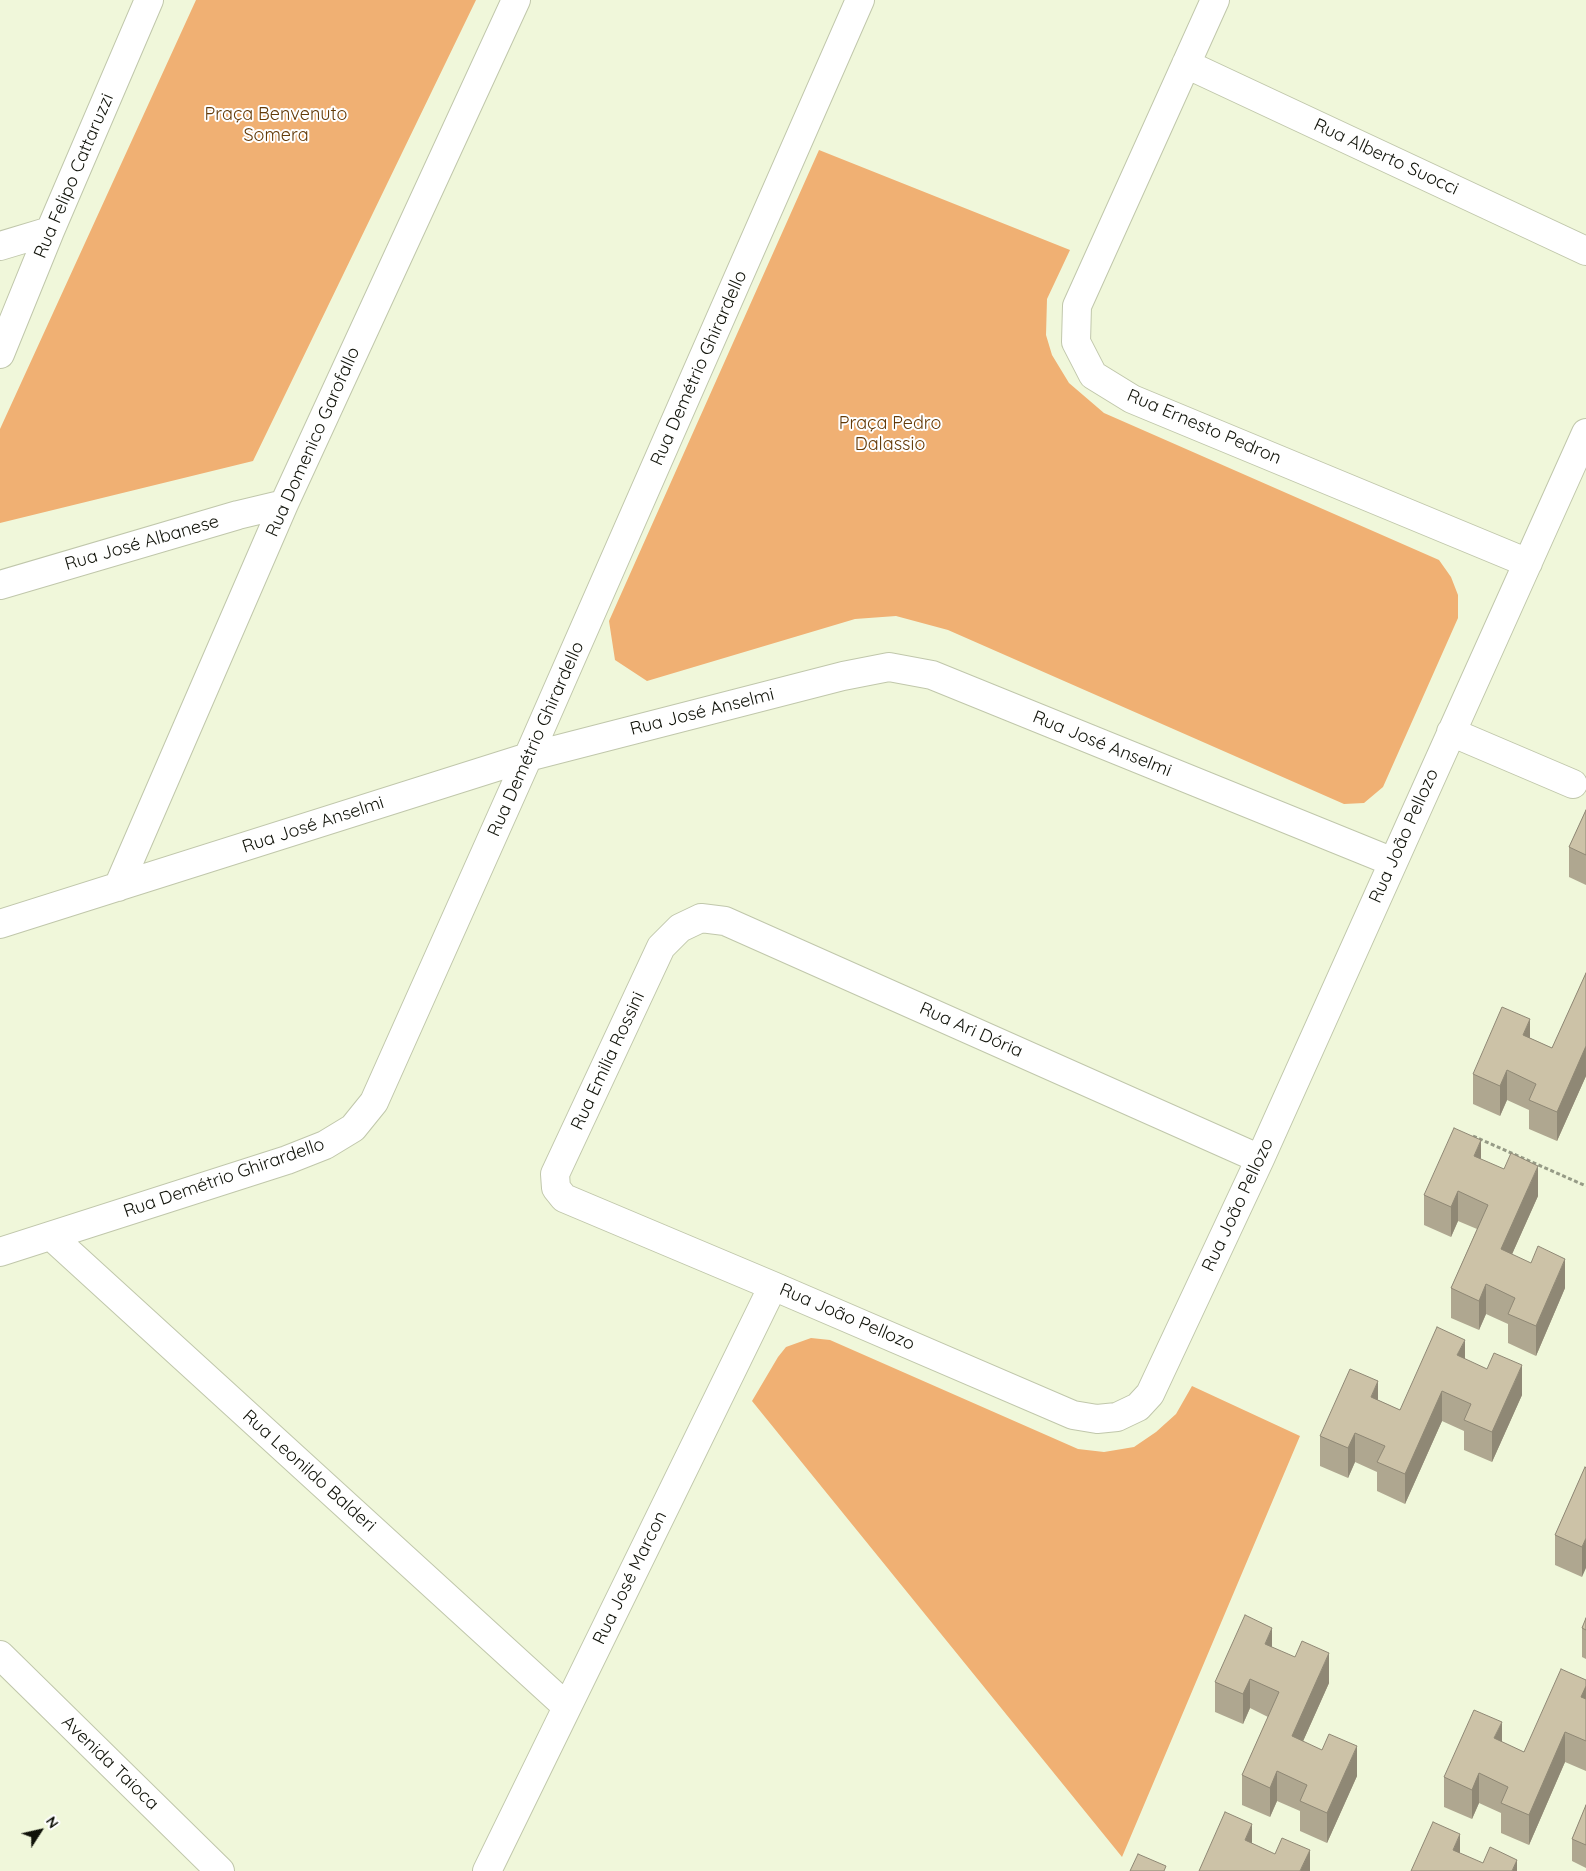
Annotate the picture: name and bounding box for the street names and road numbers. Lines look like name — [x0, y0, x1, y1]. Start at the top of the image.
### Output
street label: Rua Felipo Cattaruzzi — [30, 90, 118, 262]
street label: Rua Alberto Suocci — [1310, 114, 1462, 200]
street label: Rua Demétrio Ghirardello — [646, 267, 752, 469]
street label: Rua Domenico Garofallo — [261, 344, 365, 540]
street label: Rua Ernesto Pedron — [1124, 385, 1284, 469]
street label: Rua José Albanese — [62, 511, 222, 575]
street label: Rua Demétrio Ghirardello — [483, 638, 589, 840]
street label: Rua José Anselmi — [628, 684, 776, 740]
street label: Rua José Anselmi — [1029, 706, 1175, 782]
street label: Rua João Pellozo — [1365, 766, 1443, 906]
street label: Rua José Anselmi — [239, 792, 387, 858]
street label: Rua Emilia Rossini — [566, 988, 650, 1134]
street label: Rua Ari Dória — [916, 998, 1026, 1062]
street label: Rua Demétrio Ghirardello — [121, 1133, 327, 1223]
street label: Rua João Pellozo — [1198, 1135, 1278, 1275]
street label: Rua João Pellozo — [776, 1279, 918, 1355]
street label: Rua Leonildo Balderi — [238, 1405, 380, 1537]
street label: Rua José Marcon — [588, 1508, 672, 1648]
street label: Avenida Taioca — [57, 1711, 163, 1815]

